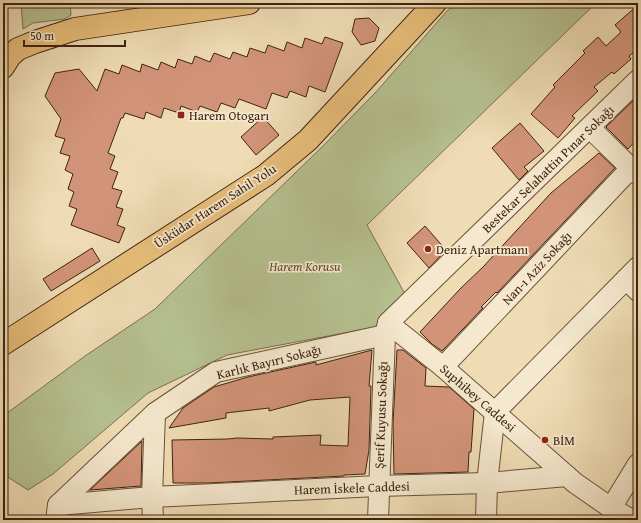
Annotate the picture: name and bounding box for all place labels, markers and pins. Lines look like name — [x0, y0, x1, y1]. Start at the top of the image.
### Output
place label: Harem Otogarı — [189, 106, 270, 125]
marker: Harem Otogarı — [176, 110, 186, 120]
place label: Deniz Apartmanı — [436, 240, 529, 259]
marker: Deniz Apartmanı — [423, 244, 433, 254]
place label: BİM — [553, 431, 575, 450]
marker: BİM — [540, 435, 550, 445]

